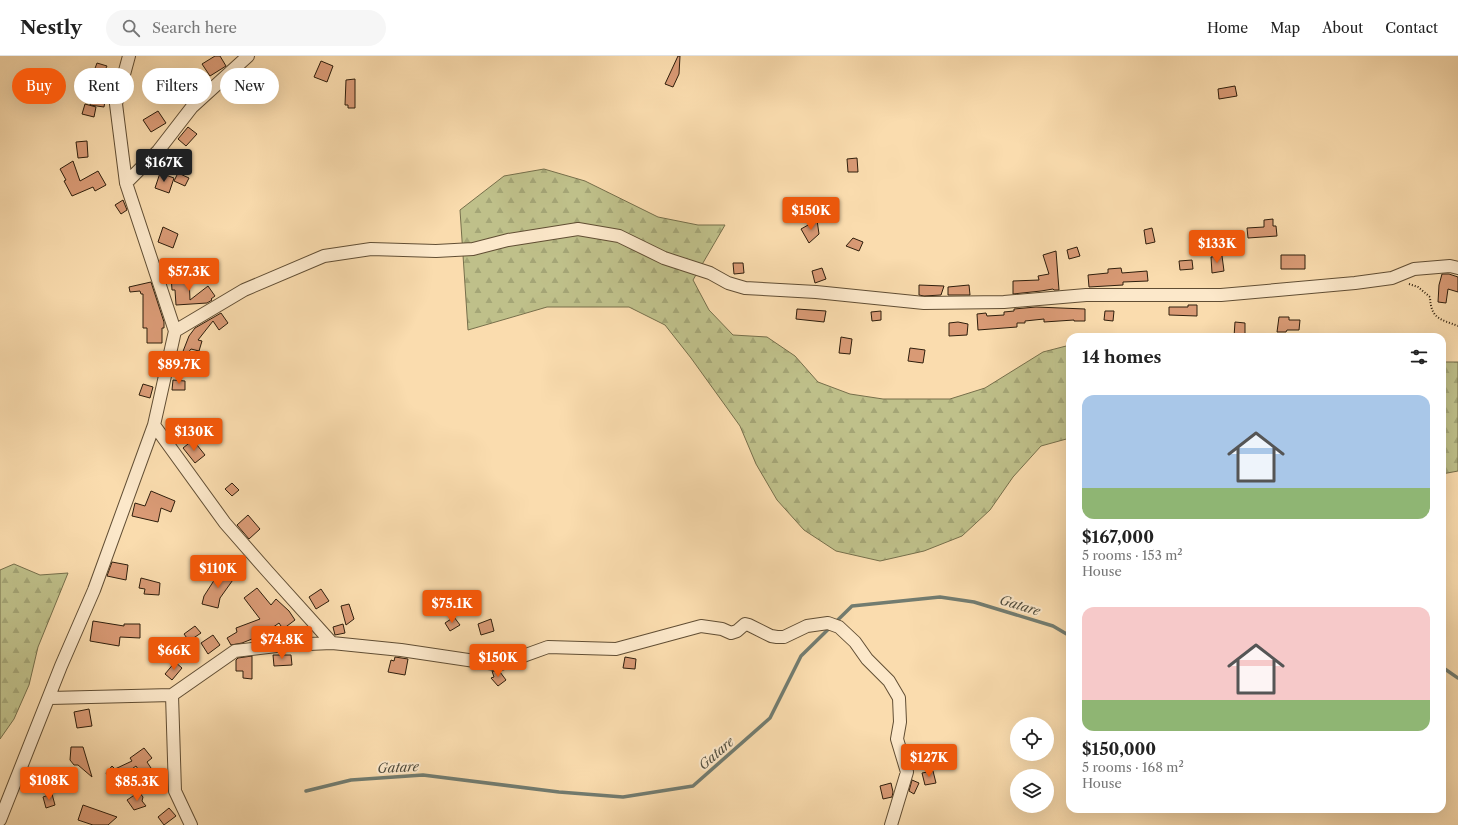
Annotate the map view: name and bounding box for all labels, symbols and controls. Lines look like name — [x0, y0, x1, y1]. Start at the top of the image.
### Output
search box — [106, 10, 386, 46]
text: Nestly — [20, 16, 82, 39]
icon: search — [120, 17, 142, 39]
text: Search here — [152, 18, 237, 37]
text: Home — [1207, 19, 1248, 37]
text: Map — [1270, 19, 1300, 37]
text: About — [1322, 19, 1363, 37]
text: Contact — [1385, 19, 1438, 37]
chip: Buy — [12, 68, 66, 104]
chip: Rent — [74, 68, 134, 104]
chip: Filters — [142, 68, 212, 104]
chip: New — [220, 68, 279, 104]
pin: $167K — [136, 149, 192, 183]
text: $167K — [145, 154, 183, 170]
pin: $150K — [783, 197, 839, 231]
text: $150K — [792, 202, 830, 218]
pin: $133K — [1189, 230, 1245, 264]
text: $133K — [1198, 235, 1236, 251]
pin: $57.3K — [156, 258, 222, 292]
text: $57.3K — [168, 263, 210, 279]
icon: filters — [1408, 346, 1430, 368]
text: 14 homes — [1082, 347, 1161, 367]
pin: $89.7K — [146, 351, 212, 385]
text: $89.7K — [157, 356, 201, 372]
pin: $130K — [166, 418, 222, 452]
icon: home — [1220, 421, 1292, 493]
text: $130K — [174, 423, 214, 439]
text: $167,000 — [1082, 527, 1154, 547]
text: 5 rooms · 153 m² — [1082, 547, 1183, 563]
pin: $110K — [190, 555, 246, 589]
text: $110K — [199, 560, 237, 576]
text: House — [1082, 563, 1122, 579]
pin: $75.1K — [419, 590, 485, 624]
water label: Gatare — [998, 591, 1043, 619]
text: $75.1K — [432, 595, 472, 611]
pin: $74.8K — [249, 626, 315, 660]
text: $74.8K — [260, 631, 304, 647]
icon: home — [1220, 633, 1292, 705]
pin: $66K — [150, 637, 198, 671]
text: $66K — [157, 642, 191, 658]
pin: $150K — [470, 644, 526, 678]
text: $150K — [479, 649, 517, 665]
map controls — [1010, 717, 1054, 813]
button: locate — [1010, 717, 1054, 761]
water label: Gatare — [695, 733, 737, 773]
text: $150,000 — [1082, 739, 1156, 759]
pin: $127K — [901, 744, 957, 778]
text: $127K — [910, 749, 948, 765]
water label: Gatare — [377, 758, 420, 776]
text: 5 rooms · 168 m² — [1082, 759, 1184, 775]
pin: $108K — [21, 767, 77, 801]
pin: $85.3K — [104, 768, 170, 802]
button: layers — [1010, 769, 1054, 813]
text: $108K — [29, 772, 69, 788]
text: $85.3K — [115, 773, 159, 789]
text: House — [1082, 775, 1122, 791]

